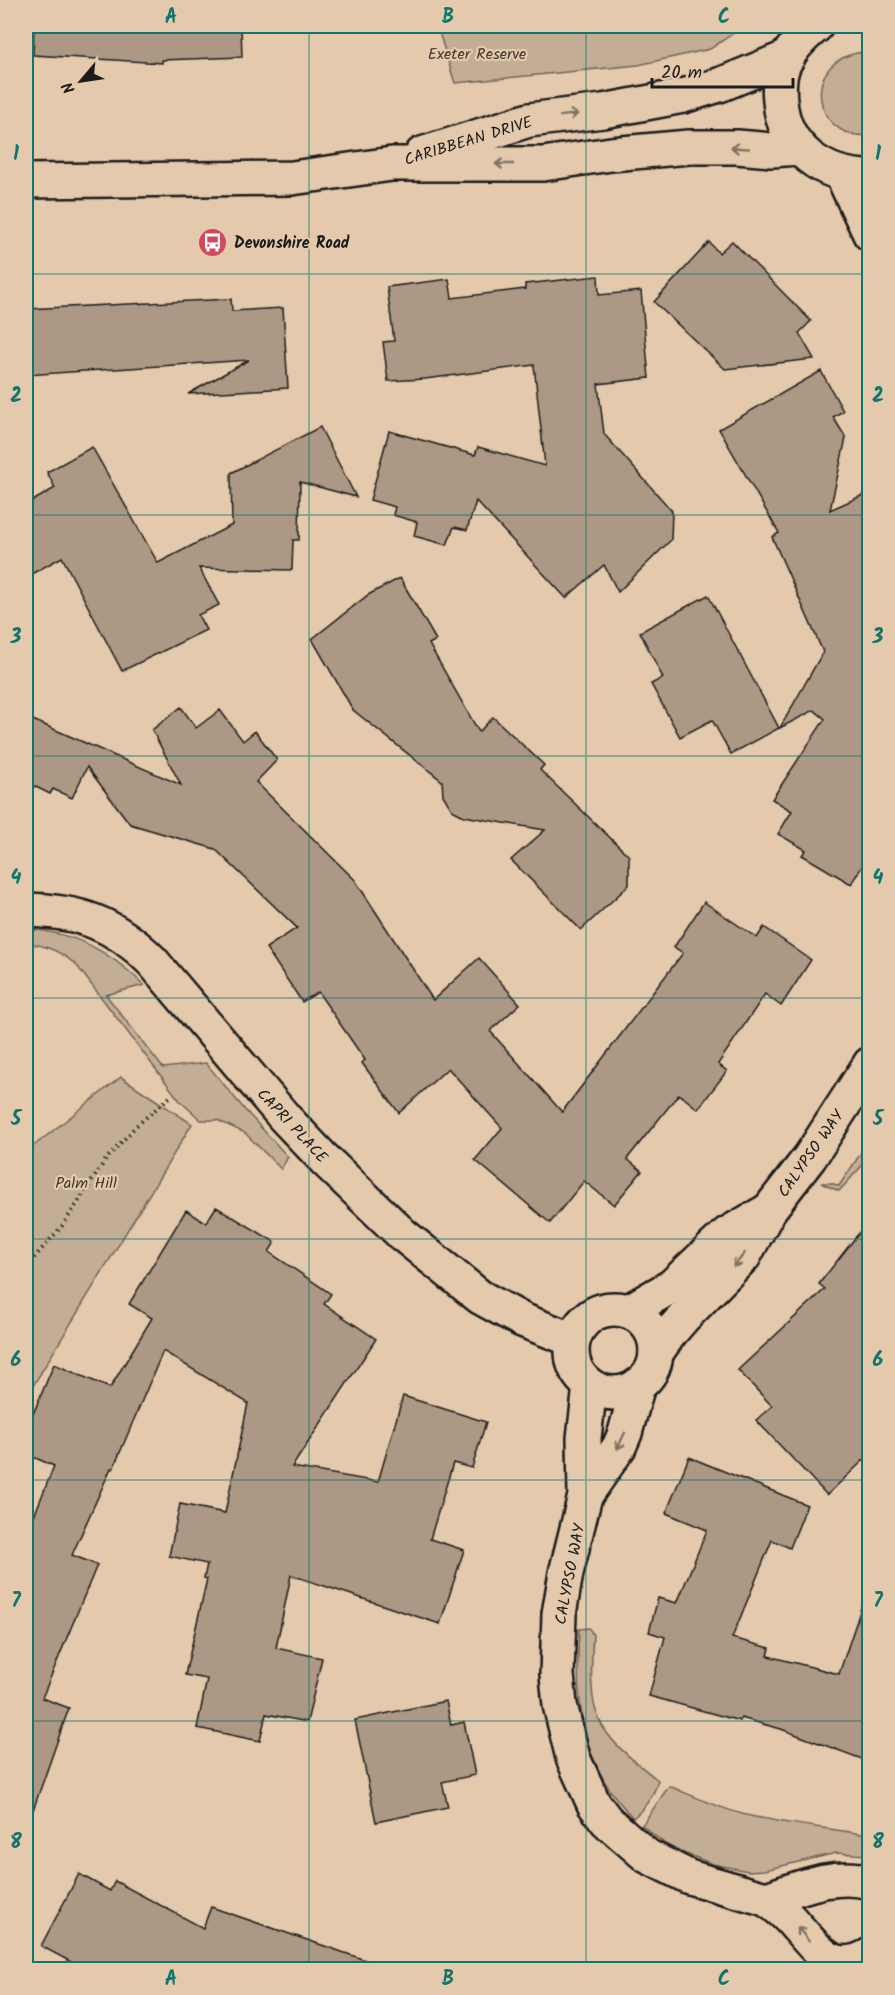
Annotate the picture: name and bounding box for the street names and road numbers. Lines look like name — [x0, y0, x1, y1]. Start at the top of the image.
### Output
street label: CARIBBEAN DRIVE — [401, 110, 536, 173]
street label: CAPRI PLACE — [250, 1083, 334, 1170]
street label: CALYPSO WAY — [772, 1104, 851, 1203]
street label: CALYPSO WAY — [548, 1521, 593, 1627]

